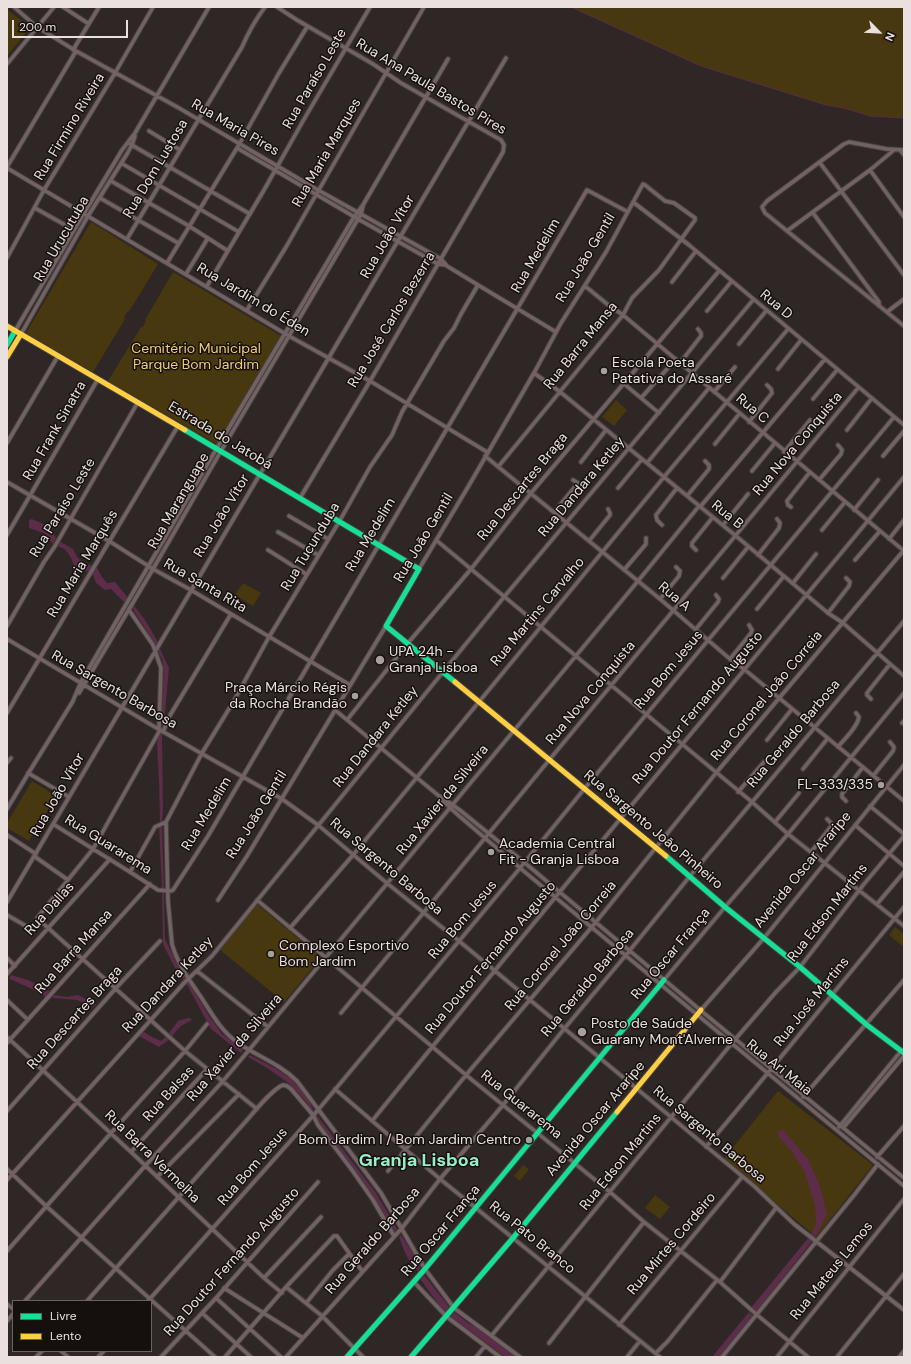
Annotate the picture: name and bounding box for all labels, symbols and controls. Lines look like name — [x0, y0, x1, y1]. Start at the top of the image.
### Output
scale bar — [14, 12, 130, 38]
north arrow — [859, 12, 899, 52]
text: 200 m — [19, 19, 56, 35]
street label: Rua Paraíso Leste — [279, 26, 351, 132]
text: N — [882, 30, 898, 43]
street label: Rua Ana Paula Bastos Pires — [353, 35, 509, 139]
street label: Rua Firmino Riveira — [31, 70, 109, 184]
street label: Rua Maria Pires — [188, 96, 282, 160]
street label: Rua Maria Marques — [289, 96, 365, 210]
street label: Rua Dom Lustosa — [120, 117, 192, 221]
street label: Rua João Vítor — [357, 192, 419, 282]
street label: Rua Urucutuba — [31, 193, 93, 285]
street label: Rua João Gentil — [553, 210, 619, 306]
street label: Rua Medelim — [508, 216, 564, 296]
street label: Rua José Carlos Bezerra — [345, 249, 439, 391]
street label: Rua Jardim do Éden — [193, 260, 313, 340]
street label: Rua D — [756, 287, 796, 323]
street label: Rua Barra Mansa — [541, 299, 621, 393]
park label: Cemitério Municipal Parque Bom Jardim — [131, 341, 261, 374]
place label: Escola Poeta Patativa do Assaré — [612, 355, 732, 388]
marker: Escola Poeta Patativa do Assaré — [599, 366, 609, 376]
street label: Rua Frank Sinatra — [20, 378, 90, 484]
street label: Rua Nova Conquista — [750, 389, 846, 499]
street label: Rua C — [732, 390, 772, 428]
street label: Estrada do Jatobá — [165, 398, 275, 474]
street label: Rua Descartes Braga — [474, 430, 572, 544]
street label: Rua Dandara Ketley — [535, 434, 629, 540]
street label: Rua Maranguape — [145, 450, 213, 552]
street label: Rua Paraíso Leste — [27, 455, 99, 561]
street label: Rua João Vítor — [191, 471, 253, 561]
street label: Rua João Gentil — [391, 490, 457, 586]
street label: Rua Medelim — [342, 495, 400, 575]
street label: Rua B — [708, 497, 746, 533]
street label: Rua Tucunduba — [278, 500, 344, 594]
street label: Rua Maria Marquês — [44, 507, 122, 621]
street label: Rua Martins Carvalho — [488, 554, 588, 670]
street label: Rua Santa Rita — [161, 555, 249, 617]
street label: Rua A — [654, 579, 694, 615]
street label: Rua Bom Jesus — [631, 627, 707, 713]
street label: Rua Doutor Fernando Augusto — [629, 628, 767, 788]
street label: Rua Coronel João Correia — [708, 628, 826, 764]
street label: Rua Nova Conquista — [543, 638, 639, 748]
place label: UPA 24h - Granja Lisboa — [389, 644, 478, 676]
street label: Rua Sargento Barbosa — [48, 647, 180, 733]
marker: UPA 24h - Granja Lisboa — [374, 654, 386, 666]
street label: Rua Geraldo Barbosa — [744, 677, 844, 791]
place label: Praça Márcio Régis da Rocha Brandão — [225, 680, 347, 712]
street label: Rua Dandara Ketley — [330, 683, 422, 791]
marker: Praça Márcio Régis da Rocha Brandão — [350, 691, 360, 701]
street label: Rua Xavier da Silveira — [393, 742, 493, 858]
street label: Rua João Vítor — [27, 750, 89, 840]
street label: Rua Sargento João Pinheiro — [580, 767, 726, 893]
street label: Rua João Gentil — [223, 768, 291, 862]
street label: Rua Medelim — [178, 774, 236, 854]
place label: FL-333/335 — [797, 777, 873, 793]
marker: FL-333/335 — [876, 780, 886, 790]
street label: Avenida Oscar Araripe — [751, 808, 855, 932]
street label: Rua Guararema — [61, 811, 155, 879]
street label: Rua Sargento Barbosa — [326, 815, 446, 919]
place label: Academia Central Fit - Granja Lisboa — [499, 836, 619, 868]
marker: Academia Central Fit - Granja Lisboa — [486, 847, 496, 857]
street label: Rua Edson Martins — [784, 861, 872, 965]
street label: Rua Bom Jesus — [425, 877, 501, 963]
street label: Rua Doutor Fernando Augusto — [422, 878, 560, 1038]
street label: Rua Coronel João Correia — [502, 878, 620, 1014]
street label: Rua Dallas — [22, 879, 78, 939]
street label: Rua Oscar França — [628, 905, 714, 1003]
street label: Rua Barra Mansa — [32, 906, 116, 998]
street label: Rua Geraldo Barbosa — [538, 926, 638, 1040]
street label: Rua Dandara Ketley — [119, 933, 217, 1037]
place label: Complexo Esportivo Bom Jardim — [279, 938, 409, 970]
marker: Complexo Esportivo Bom Jardim — [266, 949, 276, 959]
street label: Rua José Martins — [771, 954, 853, 1050]
street label: Rua Descartes Braga — [24, 963, 126, 1073]
street label: Rua Xavier da Silveira — [184, 991, 286, 1105]
place label: Posto de Saúde Guarany Mont'Alverne — [591, 1016, 733, 1048]
marker: Posto de Saúde Guarany Mont'Alverne — [576, 1026, 588, 1038]
street label: Rua Ari Maia — [743, 1036, 815, 1100]
street label: Avenida Oscar Araripe — [543, 1058, 649, 1180]
street label: Rua Balsas — [140, 1063, 198, 1125]
street label: Rua Guararema — [477, 1067, 565, 1143]
street label: Rua Sargento Barbosa — [649, 1083, 769, 1187]
street label: Rua Barra Vermelha — [101, 1107, 203, 1207]
street label: Rua Edson Martins — [577, 1110, 665, 1214]
street label: Rua Bom Jesus — [215, 1125, 291, 1209]
place label: Bom Jardim I / Bom Jardim Centro — [298, 1132, 521, 1148]
marker: Bom Jardim I / Bom Jardim Centro — [524, 1135, 534, 1145]
district label: Granja Lisboa — [359, 1150, 479, 1172]
street label: Rua Oscar França — [398, 1182, 484, 1280]
street label: Rua Doutor Fernando Augusto — [161, 1184, 303, 1340]
street label: Rua Geraldo Barbosa — [322, 1184, 424, 1298]
street label: Rua Mirtes Cordeiro — [624, 1189, 720, 1299]
street label: Rua Pato Branco — [486, 1198, 578, 1278]
street label: Rua Mateus Lemos — [787, 1218, 877, 1324]
legend — [12, 1300, 152, 1352]
text: Livre — [50, 1308, 77, 1324]
text: Lento — [50, 1328, 81, 1344]

